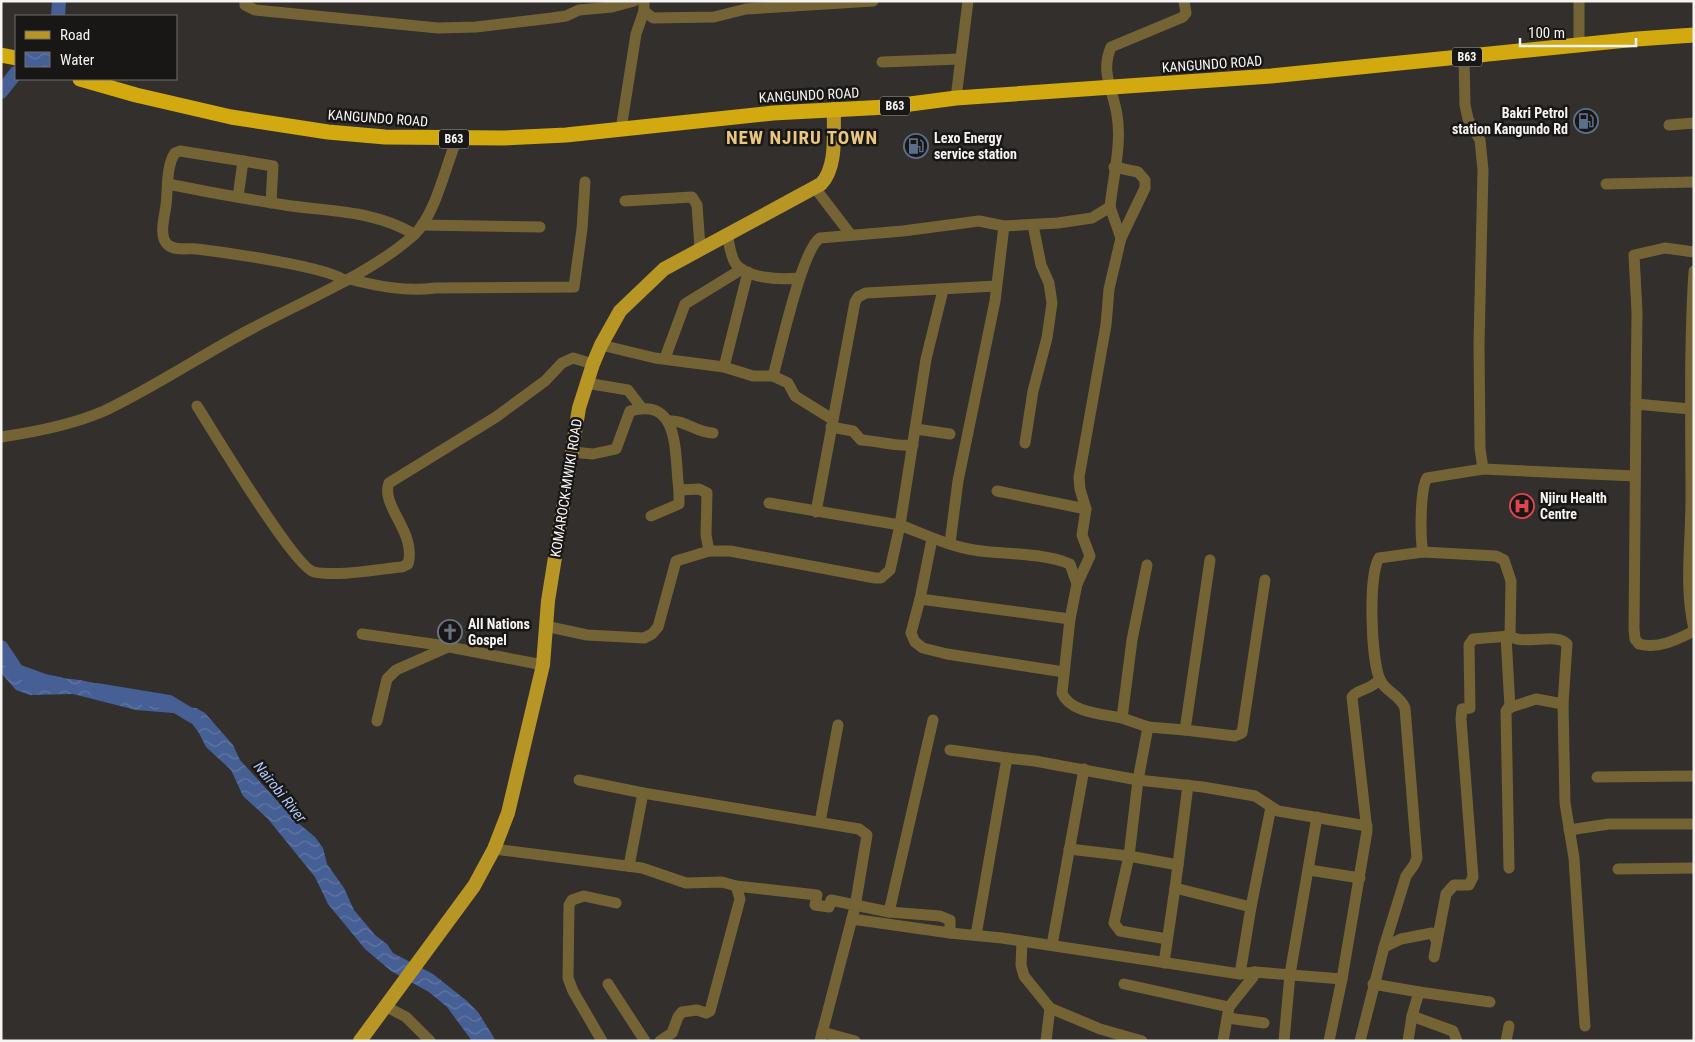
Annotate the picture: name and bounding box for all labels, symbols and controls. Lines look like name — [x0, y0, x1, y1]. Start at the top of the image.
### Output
legend — [15, 15, 178, 80]
scale bar — [1520, 15, 1636, 47]
text: 100 m — [1528, 24, 1565, 42]
text: Road — [60, 26, 90, 44]
road number: B63 — [1452, 48, 1482, 66]
text: Water — [60, 51, 95, 69]
street label: KANGUNDO ROAD — [1161, 53, 1263, 75]
street label: KANGUNDO ROAD — [758, 84, 860, 106]
road number: B63 — [880, 96, 910, 115]
place label: Bakri Petrol station Kangundo Rd — [1452, 105, 1568, 137]
street label: KANGUNDO ROAD — [327, 107, 429, 129]
fuel station icon: Bakri Petrol station Kangundo Rd — [1573, 108, 1599, 134]
district label: NEW NJIRU TOWN — [726, 126, 878, 149]
road number: B63 — [439, 130, 469, 148]
place label: Lexo Energy service station — [934, 130, 1017, 162]
fuel station icon: Lexo Energy service station — [903, 133, 929, 159]
street label: KOMAROCK-MWIKI ROAD — [547, 418, 585, 558]
place label: Njiru Health Centre — [1540, 490, 1607, 522]
hospital icon: Njiru Health Centre — [1509, 493, 1535, 519]
place label: All Nations Gospel — [468, 616, 530, 648]
church icon: All Nations Gospel — [437, 619, 463, 645]
water label: Nairobi River — [250, 758, 310, 827]

